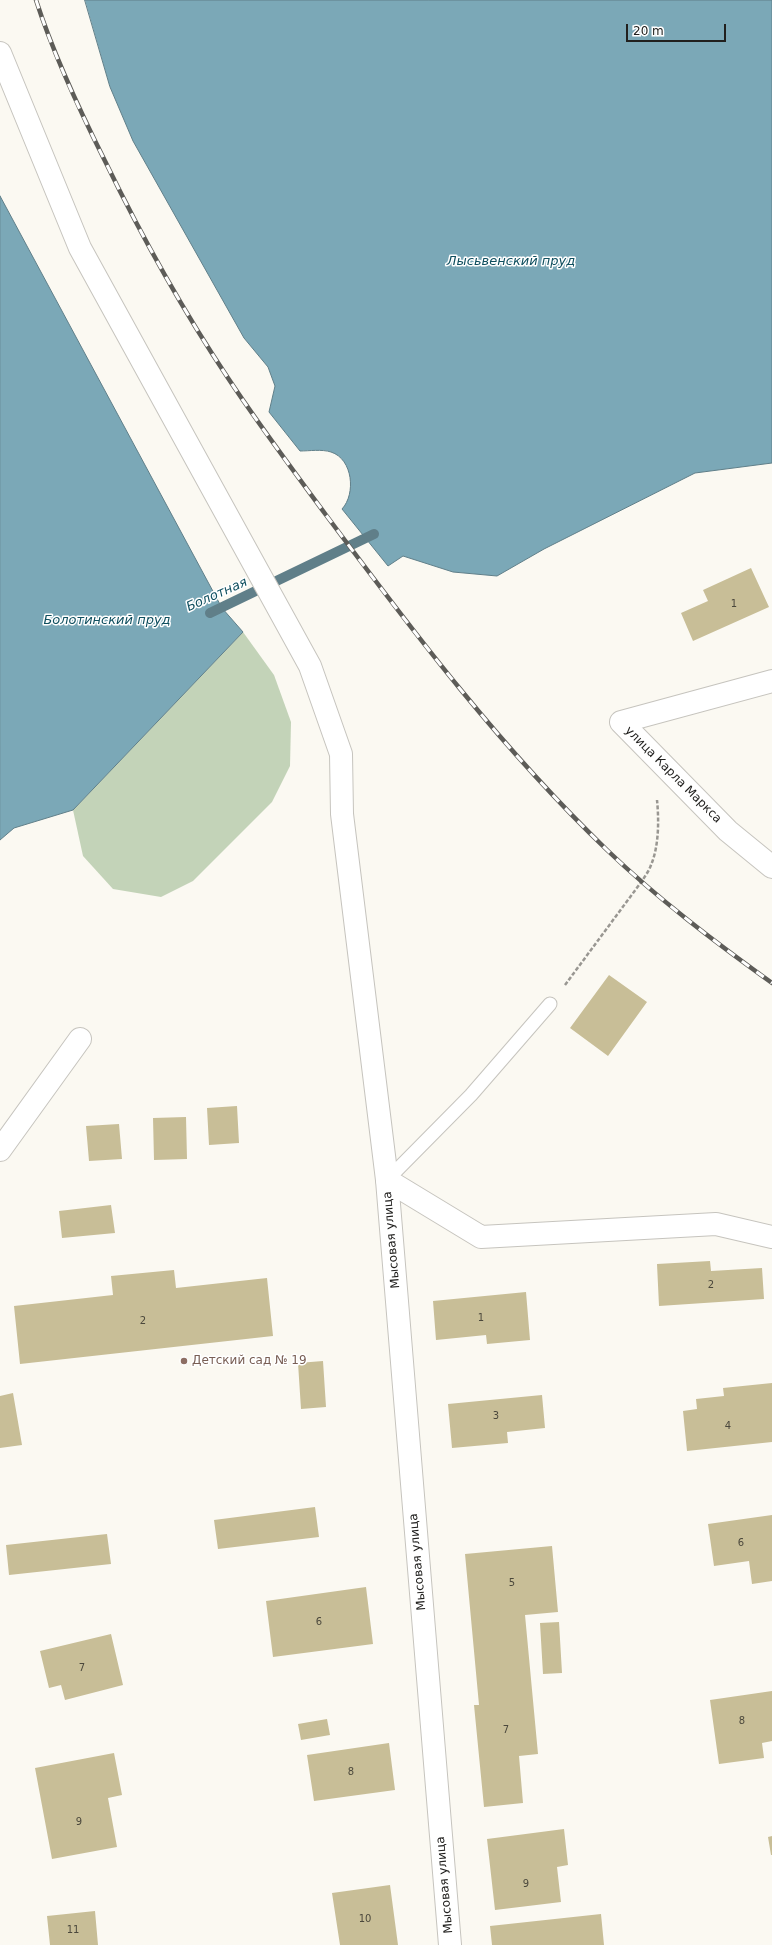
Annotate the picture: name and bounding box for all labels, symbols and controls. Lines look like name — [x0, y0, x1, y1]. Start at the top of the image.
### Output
scale bar — [628, 16, 728, 42]
text: 20 m — [633, 24, 664, 38]
water label: Лысьвенский пруд — [447, 254, 575, 270]
water label: Болотная — [184, 575, 250, 615]
house number: 1 — [731, 598, 737, 610]
water label: Болотинский пруд — [43, 613, 171, 629]
street label: улица Карла Маркса — [622, 724, 724, 826]
street label: Мысовая улица — [381, 1191, 403, 1289]
house number: 2 — [708, 1279, 714, 1291]
house number: 1 — [478, 1312, 484, 1324]
house number: 2 — [140, 1315, 146, 1327]
place label: Детский сад № 19 — [192, 1354, 307, 1368]
marker: Детский сад № 19 — [179, 1356, 189, 1366]
house number: 3 — [493, 1410, 499, 1422]
house number: 4 — [725, 1420, 731, 1432]
street label: Мысовая улица — [407, 1513, 429, 1611]
house number: 6 — [738, 1537, 744, 1549]
house number: 5 — [509, 1577, 515, 1589]
house number: 6 — [316, 1616, 322, 1628]
house number: 7 — [79, 1662, 85, 1674]
house number: 8 — [739, 1715, 745, 1727]
house number: 7 — [503, 1724, 509, 1736]
house number: 8 — [348, 1766, 354, 1778]
house number: 9 — [76, 1816, 82, 1828]
street label: Мысовая улица — [434, 1836, 456, 1934]
house number: 9 — [523, 1878, 529, 1890]
house number: 10 — [359, 1913, 371, 1925]
house number: 11 — [67, 1924, 79, 1936]

